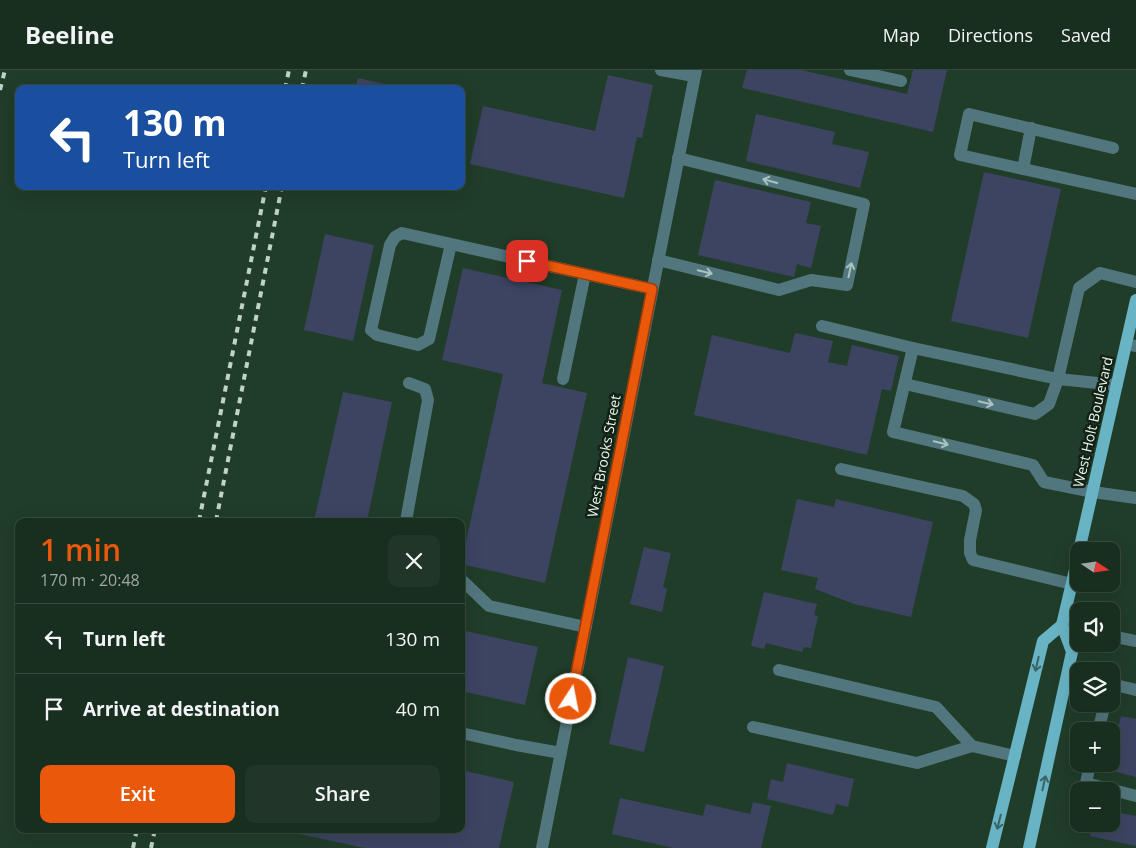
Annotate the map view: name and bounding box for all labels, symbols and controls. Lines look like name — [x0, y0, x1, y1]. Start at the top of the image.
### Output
text: Beeline — [25, 18, 114, 51]
text: Map — [883, 23, 920, 47]
text: Directions — [948, 23, 1033, 47]
text: Saved — [1061, 23, 1111, 47]
text: 130 m — [123, 99, 227, 146]
icon: left — [40, 105, 105, 170]
text: Turn left — [123, 144, 210, 174]
one-way arrow — [763, 176, 779, 186]
pin — [506, 240, 548, 282]
icon: arrive — [513, 247, 541, 275]
one-way arrow — [846, 262, 856, 278]
one-way arrow — [697, 268, 713, 277]
street label: West Holt Boulevard — [1068, 355, 1117, 489]
street label: West Brooks Street — [582, 393, 625, 519]
one-way arrow — [978, 399, 994, 408]
one-way arrow — [932, 439, 948, 448]
text: 1 min — [40, 529, 121, 570]
button: close — [388, 535, 440, 587]
north arrow — [1070, 542, 1120, 592]
map controls — [1070, 542, 1120, 832]
text: 170 m · 20:48 — [40, 569, 140, 591]
button: sound — [1070, 602, 1120, 652]
icon: left — [40, 625, 68, 653]
text: Turn left — [83, 626, 165, 652]
text: 130 m — [385, 626, 440, 652]
one-way arrow — [1032, 655, 1041, 671]
button: layers — [1070, 662, 1120, 712]
position arrow — [544, 672, 596, 724]
icon: arrive — [40, 695, 68, 723]
text: Arrive at destination — [83, 696, 280, 722]
text: 40 m — [396, 696, 440, 722]
button: + — [1070, 722, 1120, 772]
button: Exit — [40, 765, 235, 823]
button: Share — [245, 765, 440, 823]
one-way arrow — [1039, 776, 1049, 792]
button: − — [1070, 782, 1120, 832]
one-way arrow — [994, 813, 1003, 829]

